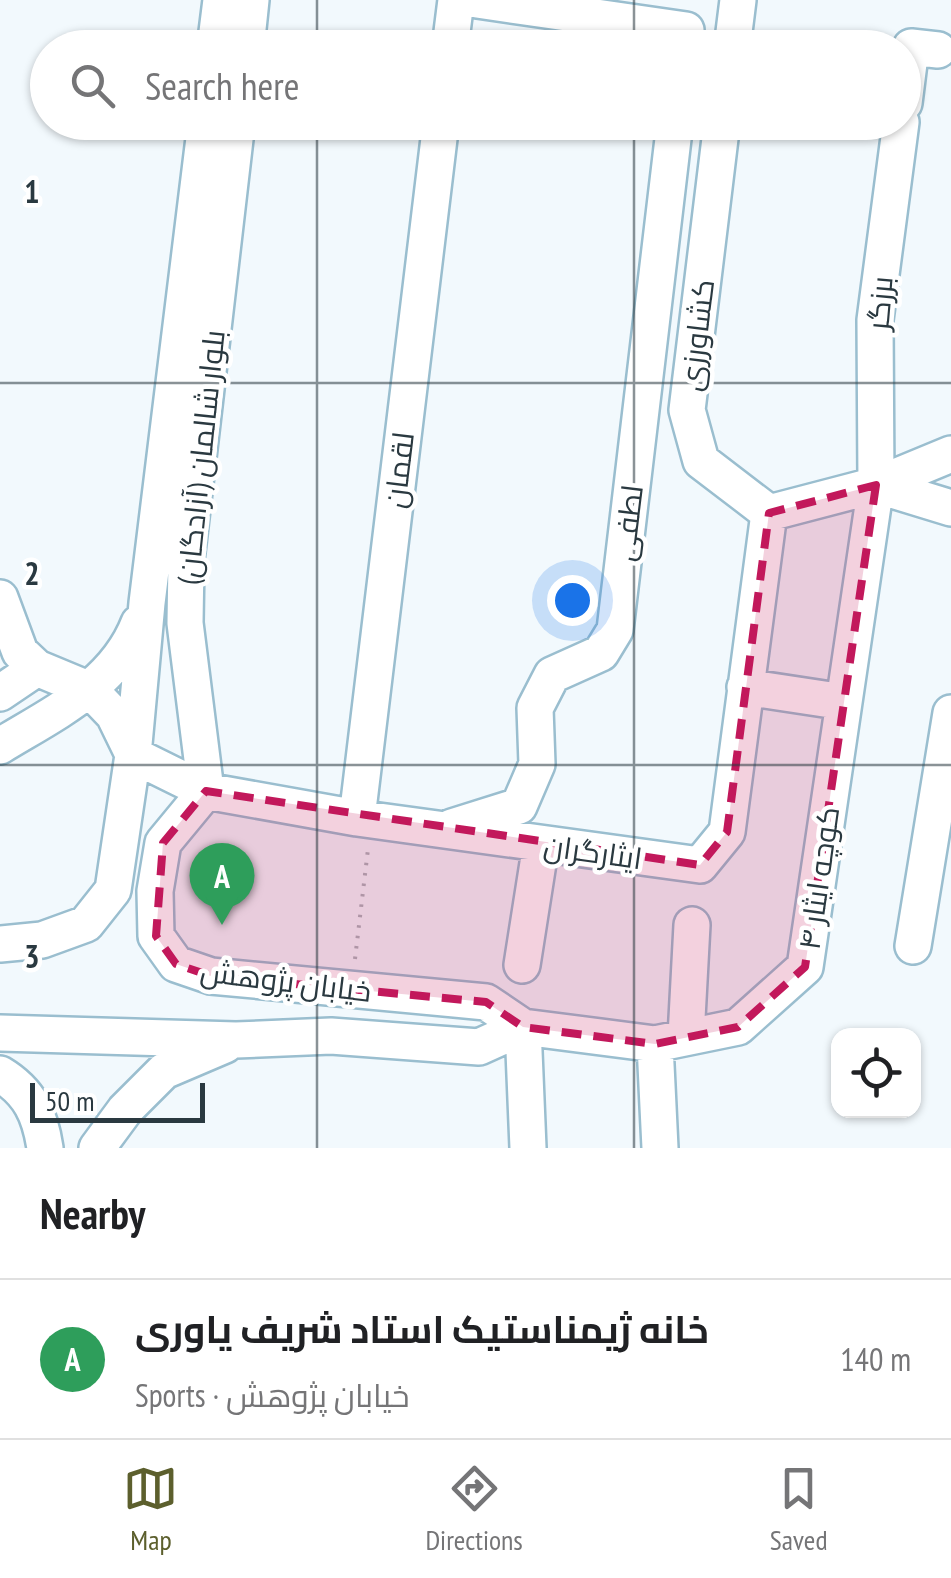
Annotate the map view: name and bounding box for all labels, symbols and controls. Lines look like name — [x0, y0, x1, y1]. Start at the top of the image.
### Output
search box — [30, 30, 921, 140]
icon: search — [65, 58, 120, 113]
text: Search here — [145, 61, 299, 110]
text: 1 — [24, 170, 40, 212]
street label: برزگر — [857, 274, 901, 334]
street label: کشاورزی — [670, 277, 722, 393]
street label: بلوار شالمان (آزادگان) — [167, 328, 233, 586]
street label: لقمان — [374, 430, 422, 510]
street label: لطفی — [603, 483, 651, 563]
text: 2 — [24, 552, 40, 594]
your location — [547, 575, 598, 626]
street label: کوچه ایثار ۴ — [789, 804, 848, 952]
street label: ایثارگران — [541, 825, 645, 877]
pin: A — [190, 842, 254, 925]
text: 3 — [24, 935, 40, 977]
street label: خیابان پژوهش — [198, 950, 374, 1011]
map controls — [831, 1028, 921, 1118]
button: locate — [831, 1028, 921, 1118]
scale bar — [30, 1078, 205, 1122]
text: 50 m — [45, 1082, 94, 1119]
text: Nearby — [40, 1186, 145, 1241]
text: خانه ژیمناستیک استاد شریف یاوری — [135, 1304, 709, 1353]
text: A — [64, 1338, 81, 1380]
text: 140 m — [840, 1338, 911, 1380]
text: Sports · خیابان پژوهش — [135, 1374, 410, 1416]
tab: Map — [123, 1461, 178, 1558]
tab: Directions — [425, 1461, 523, 1558]
tab: Saved — [770, 1461, 828, 1558]

